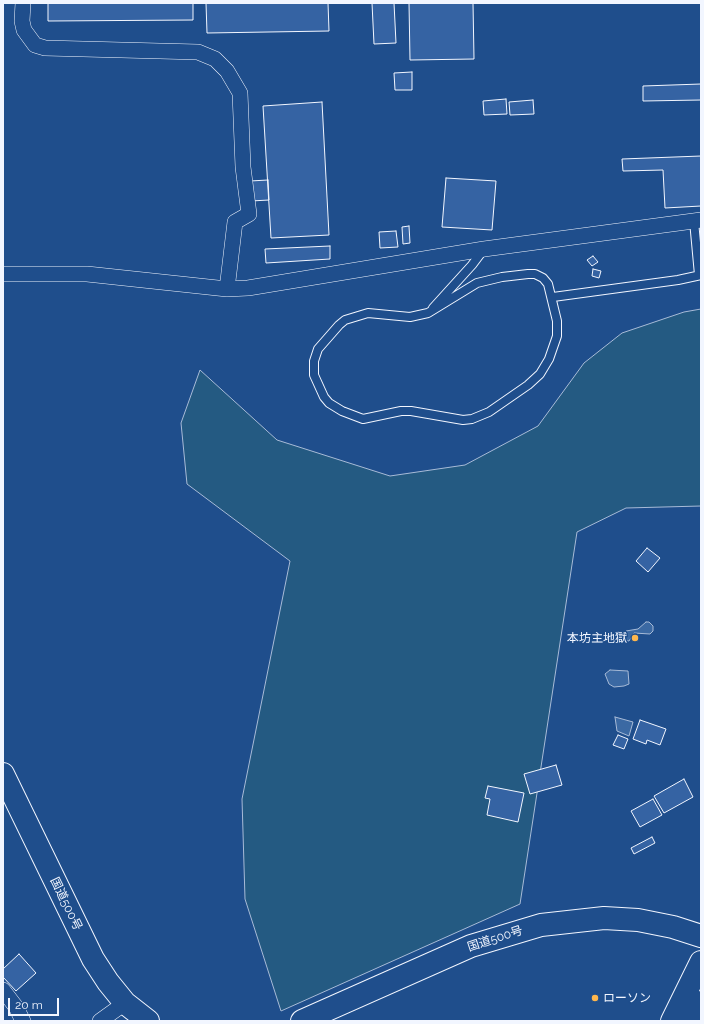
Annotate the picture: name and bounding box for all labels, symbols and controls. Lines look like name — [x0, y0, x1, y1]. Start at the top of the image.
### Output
place label: 本坊主地獄 — [567, 631, 627, 645]
marker: 本坊主地獄 — [630, 633, 640, 643]
street label: 国道500号 — [47, 875, 85, 933]
street label: 国道500号 — [466, 923, 524, 955]
scale bar — [10, 990, 61, 1016]
place label: ローソン — [603, 991, 651, 1005]
marker: ローソン — [590, 993, 600, 1003]
text: 20 m — [15, 998, 43, 1012]

